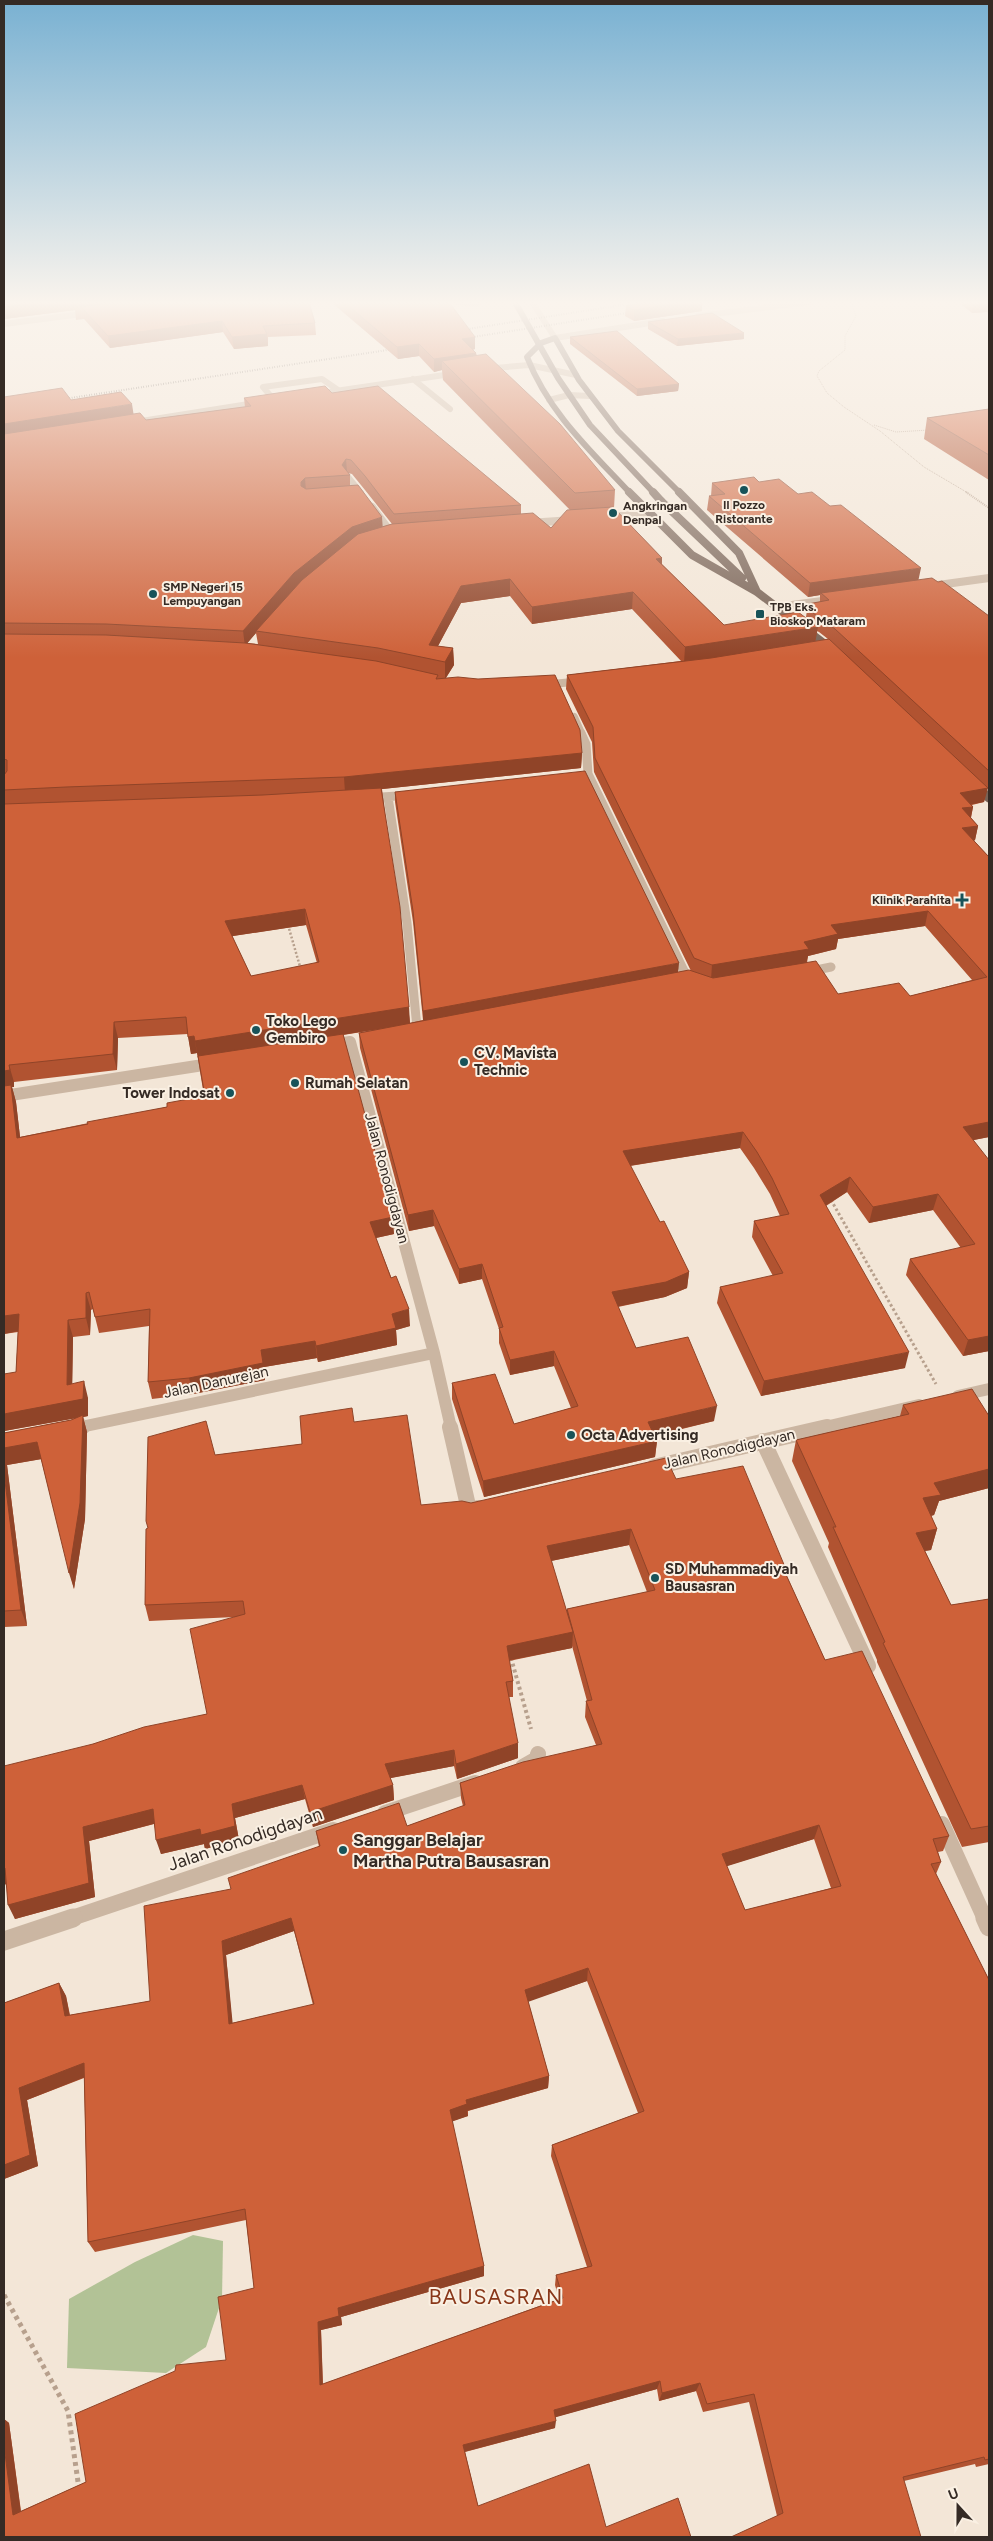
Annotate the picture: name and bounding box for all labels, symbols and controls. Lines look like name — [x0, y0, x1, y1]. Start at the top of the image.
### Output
marker: Il Pozzo Ristorante — [738, 484, 750, 496]
place label: Il Pozzo Ristorante — [715, 498, 773, 526]
place label: Angkringan Denpal — [623, 499, 687, 527]
marker: Angkringan Denpal — [607, 507, 619, 519]
place label: SMP Negeri 15 Lempuyangan — [163, 580, 243, 608]
marker: SMP Negeri 15 Lempuyangan — [147, 588, 159, 600]
place label: TPB Eks. Bioskop Mataram — [770, 600, 865, 628]
marker: TPB Eks. Bioskop Mataram — [754, 608, 766, 620]
place label: Klinik Parahita — [872, 893, 951, 907]
marker: Klinik Parahita — [955, 893, 969, 907]
place label: Toko Lego Gembiro — [266, 1012, 337, 1047]
marker: Toko Lego Gembiro — [250, 1024, 262, 1036]
place label: CV. Mavista Technic — [474, 1044, 557, 1079]
marker: CV. Mavista Technic — [458, 1056, 470, 1068]
place label: Rumah Selatan — [305, 1074, 408, 1092]
marker: Rumah Selatan — [289, 1077, 301, 1089]
place label: Tower Indosat — [122, 1084, 220, 1102]
marker: Tower Indosat — [224, 1087, 236, 1099]
street label: Jalan Ronodigdayan — [361, 1111, 413, 1245]
street label: Jalan Danurejan — [162, 1362, 270, 1402]
street label: Jalan Ronodigdayan — [661, 1425, 797, 1473]
place label: Octa Advertising — [581, 1426, 698, 1444]
marker: Octa Advertising — [565, 1429, 577, 1441]
place label: SD Muhammadiyah Bausasran — [665, 1560, 798, 1595]
marker: SD Muhammadiyah Bausasran — [649, 1572, 661, 1584]
street label: Jalan Ronodigdayan — [165, 1802, 325, 1876]
place label: Sanggar Belajar Martha Putra Bausasran — [353, 1829, 549, 1872]
marker: Sanggar Belajar Martha Putra Bausasran — [337, 1844, 349, 1856]
district label: BAUSASRAN — [429, 2284, 563, 2309]
north arrow — [933, 2481, 983, 2531]
text: U — [946, 2485, 961, 2504]

